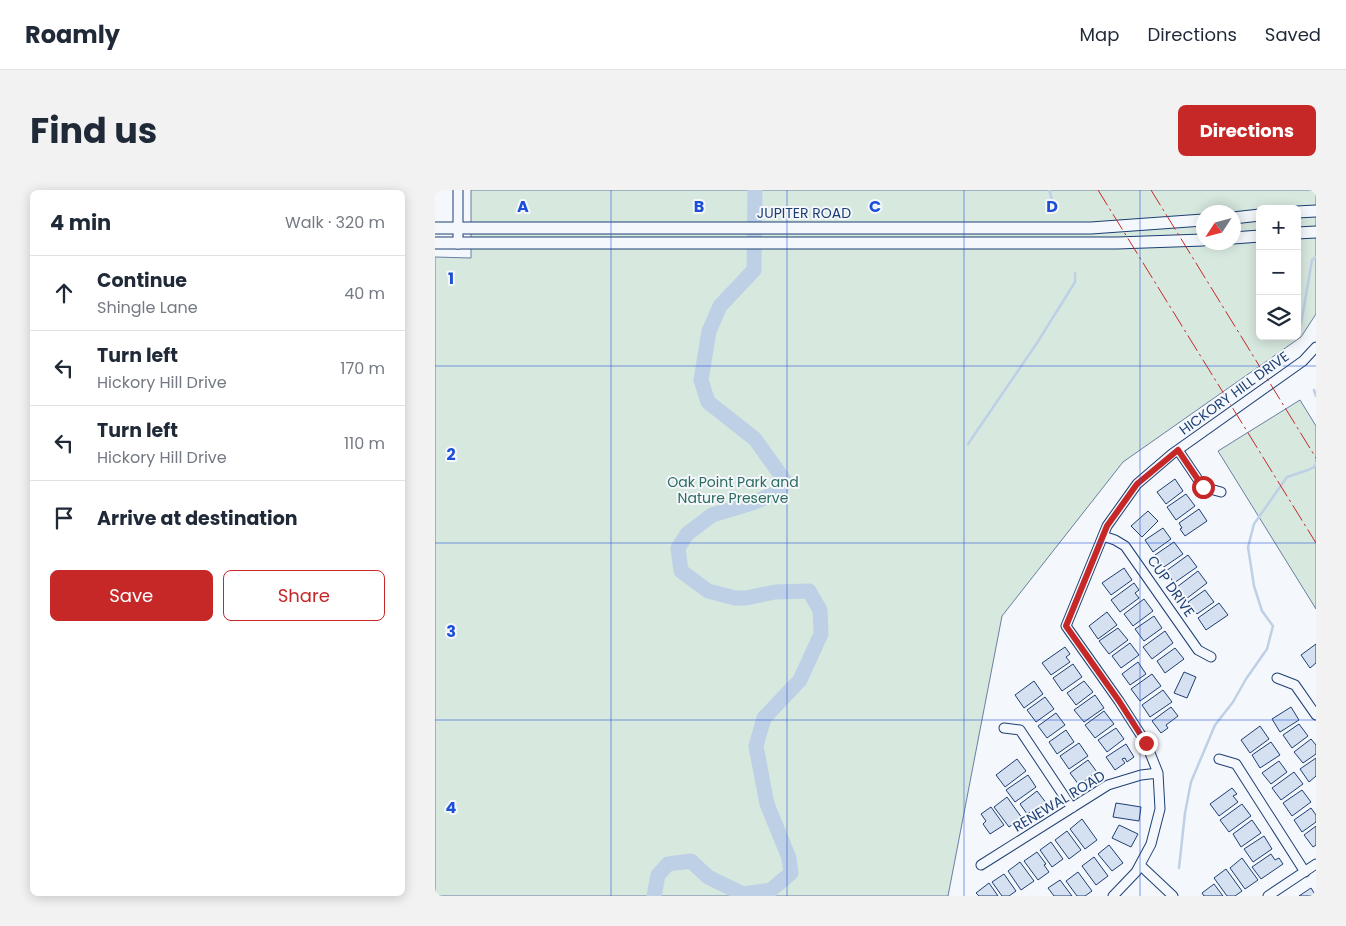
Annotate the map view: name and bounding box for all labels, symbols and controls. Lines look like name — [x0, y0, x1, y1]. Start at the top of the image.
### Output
text: Roamly — [25, 18, 120, 51]
text: Map — [1080, 22, 1119, 47]
text: Directions — [1147, 22, 1237, 47]
text: Saved — [1265, 22, 1321, 47]
button: Directions — [1178, 105, 1316, 156]
text: Find us — [30, 106, 157, 155]
text: A — [517, 195, 529, 218]
text: B — [694, 195, 704, 218]
text: C — [869, 195, 881, 218]
text: D — [1046, 195, 1058, 218]
street label: JUPITER ROAD — [757, 203, 851, 223]
north arrow — [1196, 205, 1241, 250]
map controls — [1256, 205, 1301, 340]
button: + — [1256, 205, 1301, 250]
text: 4 min — [50, 208, 111, 237]
text: Walk · 320 m — [285, 211, 385, 234]
button: − — [1256, 250, 1301, 295]
text: Continue — [97, 267, 187, 294]
text: 1 — [448, 267, 454, 290]
icon: ahead — [50, 279, 78, 307]
text: 40 m — [344, 282, 385, 305]
button: layers — [1256, 295, 1301, 340]
text: Shingle Lane — [97, 296, 198, 319]
text: Turn left — [97, 342, 178, 369]
street label: HICKORY HILL DRIVE — [1175, 346, 1293, 440]
icon: left — [50, 354, 78, 382]
text: 170 m — [340, 357, 385, 380]
text: Hickory Hill Drive — [97, 371, 227, 394]
text: Turn left — [97, 417, 178, 444]
icon: left — [50, 429, 78, 457]
text: 110 m — [344, 432, 385, 455]
text: 2 — [446, 443, 456, 466]
text: Hickory Hill Drive — [97, 446, 227, 469]
park label: Oak Point Park and Nature Preserve — [667, 472, 799, 508]
route start — [1192, 476, 1215, 499]
icon: arrive — [50, 504, 78, 532]
text: Arrive at destination — [97, 505, 298, 532]
street label: CUP DRIVE — [1143, 551, 1199, 621]
button: Save — [50, 570, 213, 621]
button: Share — [223, 570, 385, 621]
text: 3 — [446, 620, 456, 643]
route end — [1135, 732, 1158, 755]
street label: RENEWAL ROAD — [1009, 765, 1109, 836]
text: 4 — [446, 796, 457, 819]

